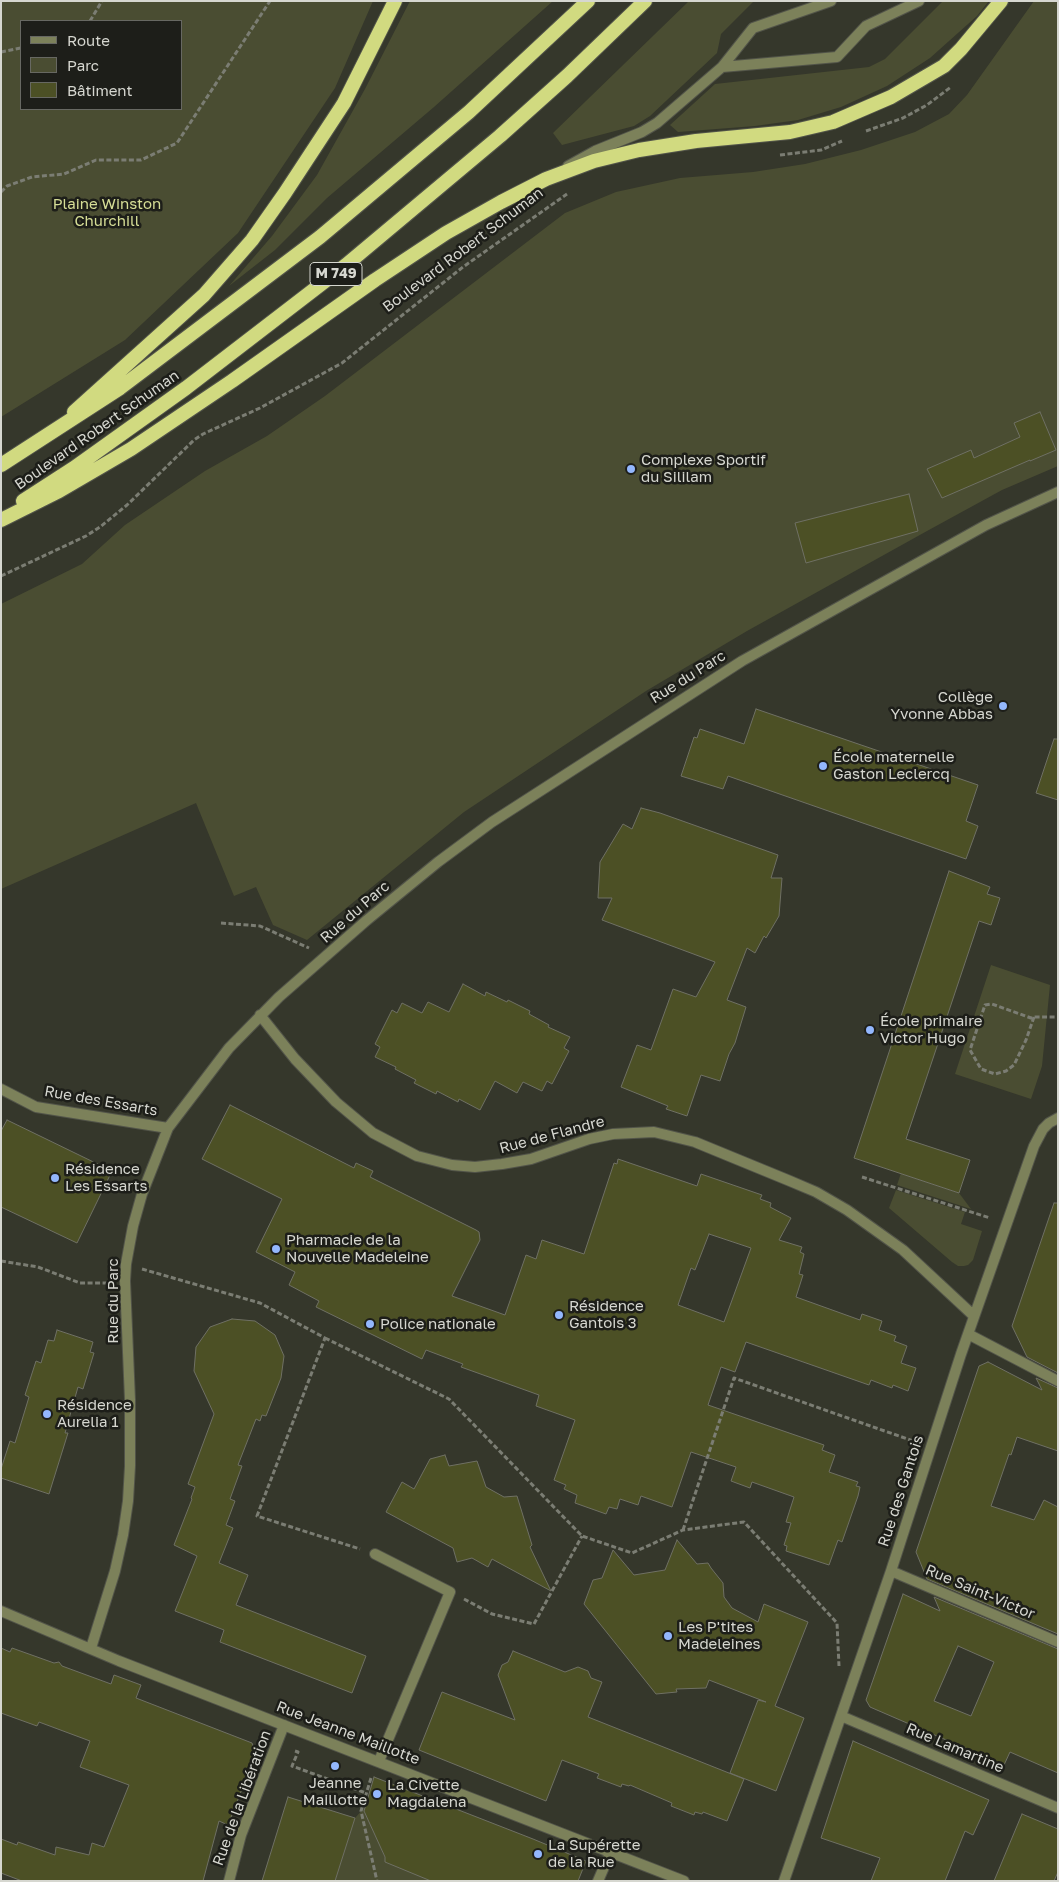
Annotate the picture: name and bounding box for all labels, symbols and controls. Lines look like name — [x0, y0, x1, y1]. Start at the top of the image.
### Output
legend — [20, 20, 182, 110]
text: Route — [67, 31, 110, 49]
text: Parc — [67, 56, 99, 74]
text: Bâtiment — [67, 81, 132, 99]
street label: Boulevard Robert Schuman — [379, 184, 547, 316]
park label: Plaine Winston Churchill — [53, 195, 161, 230]
road number: M 749 — [310, 262, 362, 286]
street label: Boulevard Robert Schuman — [11, 366, 183, 494]
place label: Complexe Sportif du Sililam — [641, 451, 766, 486]
marker: Complexe Sportif du Sililam — [625, 463, 637, 475]
street label: Rue du Parc — [647, 647, 729, 707]
place label: Collège Yvonne Abbas — [891, 688, 993, 723]
marker: Collège Yvonne Abbas — [997, 700, 1009, 712]
place label: École maternelle Gaston Leclercq — [833, 748, 954, 783]
marker: École maternelle Gaston Leclercq — [817, 760, 829, 772]
street label: Rue du Parc — [317, 877, 393, 947]
place label: École primaire Victor Hugo — [880, 1012, 983, 1047]
marker: École primaire Victor Hugo — [864, 1024, 876, 1036]
street label: Rue des Essarts — [43, 1082, 159, 1120]
street label: Rue de Flandre — [497, 1112, 607, 1158]
place label: Résidence Les Essarts — [65, 1160, 147, 1195]
marker: Résidence Les Essarts — [49, 1172, 61, 1184]
place label: Pharmacie de la Nouvelle Madeleine — [286, 1231, 429, 1266]
marker: Pharmacie de la Nouvelle Madeleine — [270, 1243, 282, 1255]
street label: Rue du Parc — [104, 1258, 122, 1344]
place label: Résidence Gantois 3 — [569, 1297, 644, 1332]
marker: Résidence Gantois 3 — [553, 1309, 565, 1321]
place label: Police nationale — [380, 1315, 496, 1333]
marker: Police nationale — [364, 1318, 376, 1330]
place label: Résidence Aurelia 1 — [57, 1396, 132, 1431]
marker: Résidence Aurelia 1 — [41, 1408, 53, 1420]
street label: Rue des Gantois — [874, 1433, 928, 1549]
street label: Rue Saint-Victor — [923, 1561, 1037, 1623]
place label: Les P'tites Madeleines — [678, 1618, 761, 1653]
marker: Les P'tites Madeleines — [662, 1630, 674, 1642]
street label: Rue Jeanne Maillotte — [274, 1697, 422, 1769]
street label: Rue Lamartine — [903, 1719, 1007, 1777]
street label: Rue de la Libération — [209, 1728, 275, 1868]
marker: Jeanne Maillotte — [329, 1760, 341, 1772]
place label: Jeanne Maillotte — [303, 1774, 367, 1809]
place label: La Civette Magdalena — [387, 1776, 466, 1811]
marker: La Civette Magdalena — [371, 1788, 383, 1800]
place label: La Supérette de la Rue — [548, 1836, 640, 1871]
marker: La Supérette de la Rue — [532, 1848, 544, 1860]

